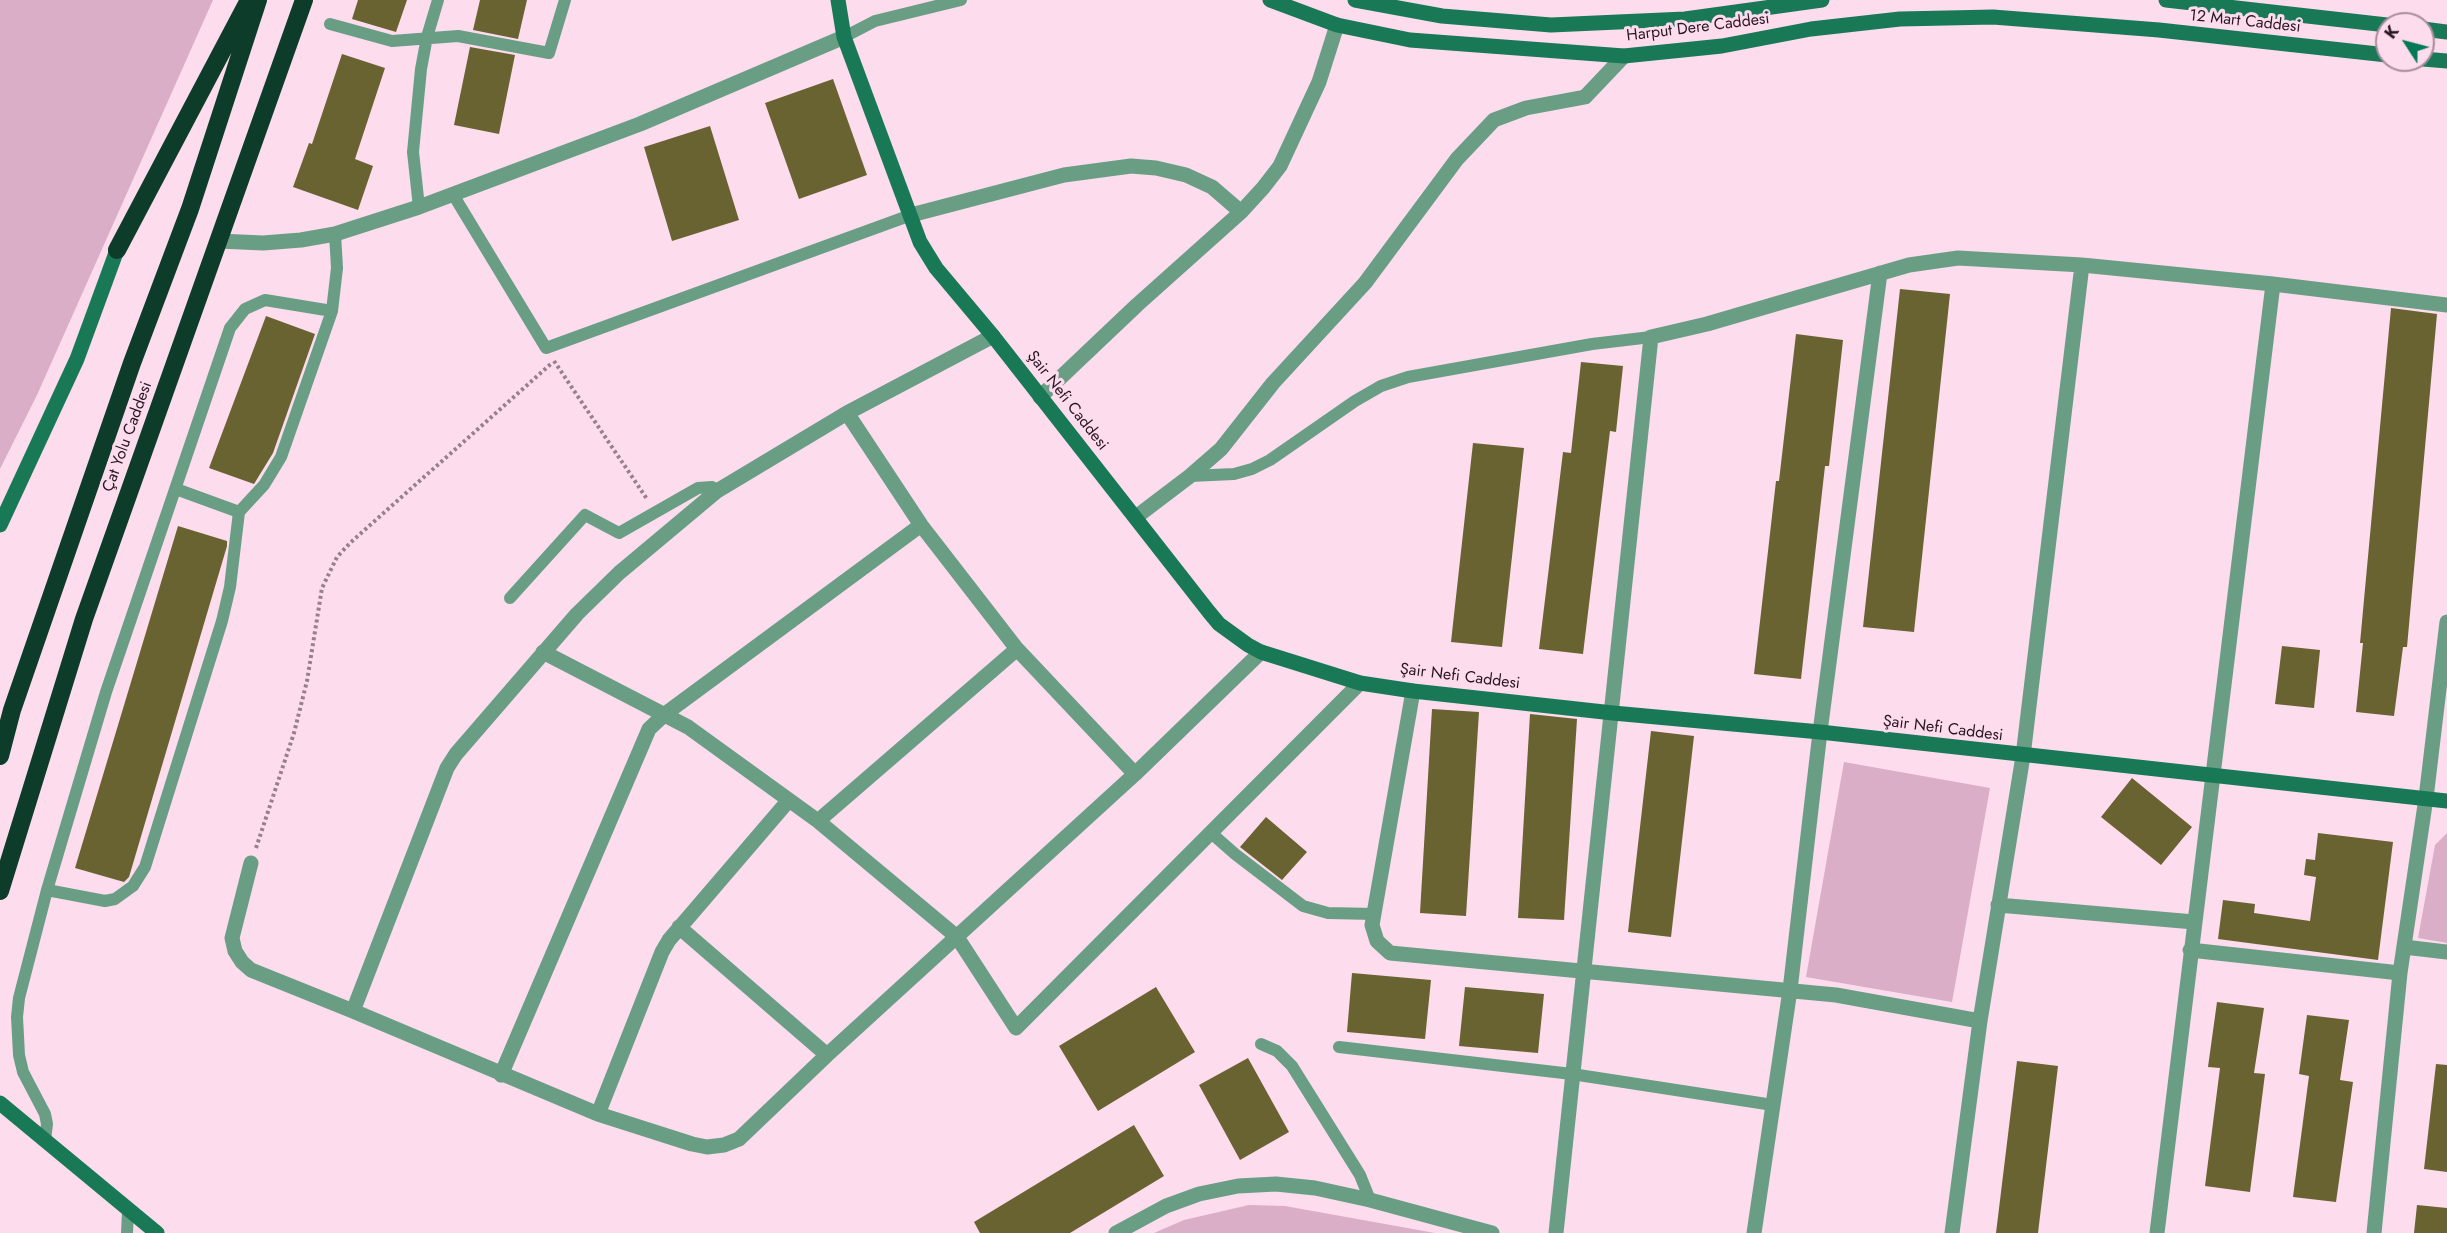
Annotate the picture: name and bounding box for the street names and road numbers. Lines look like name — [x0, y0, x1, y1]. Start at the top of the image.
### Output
street label: 12 Mart Caddesi — [2188, 7, 2302, 37]
street label: Harput Dere Caddesi — [1625, 10, 1771, 46]
street label: Şair Nefi Caddesi — [1022, 347, 1112, 455]
street label: Çat Yolu Caddesi — [99, 379, 157, 495]
street label: Şair Nefi Caddesi — [1399, 660, 1521, 694]
street label: Şair Nefi Caddesi — [1882, 712, 2004, 746]

